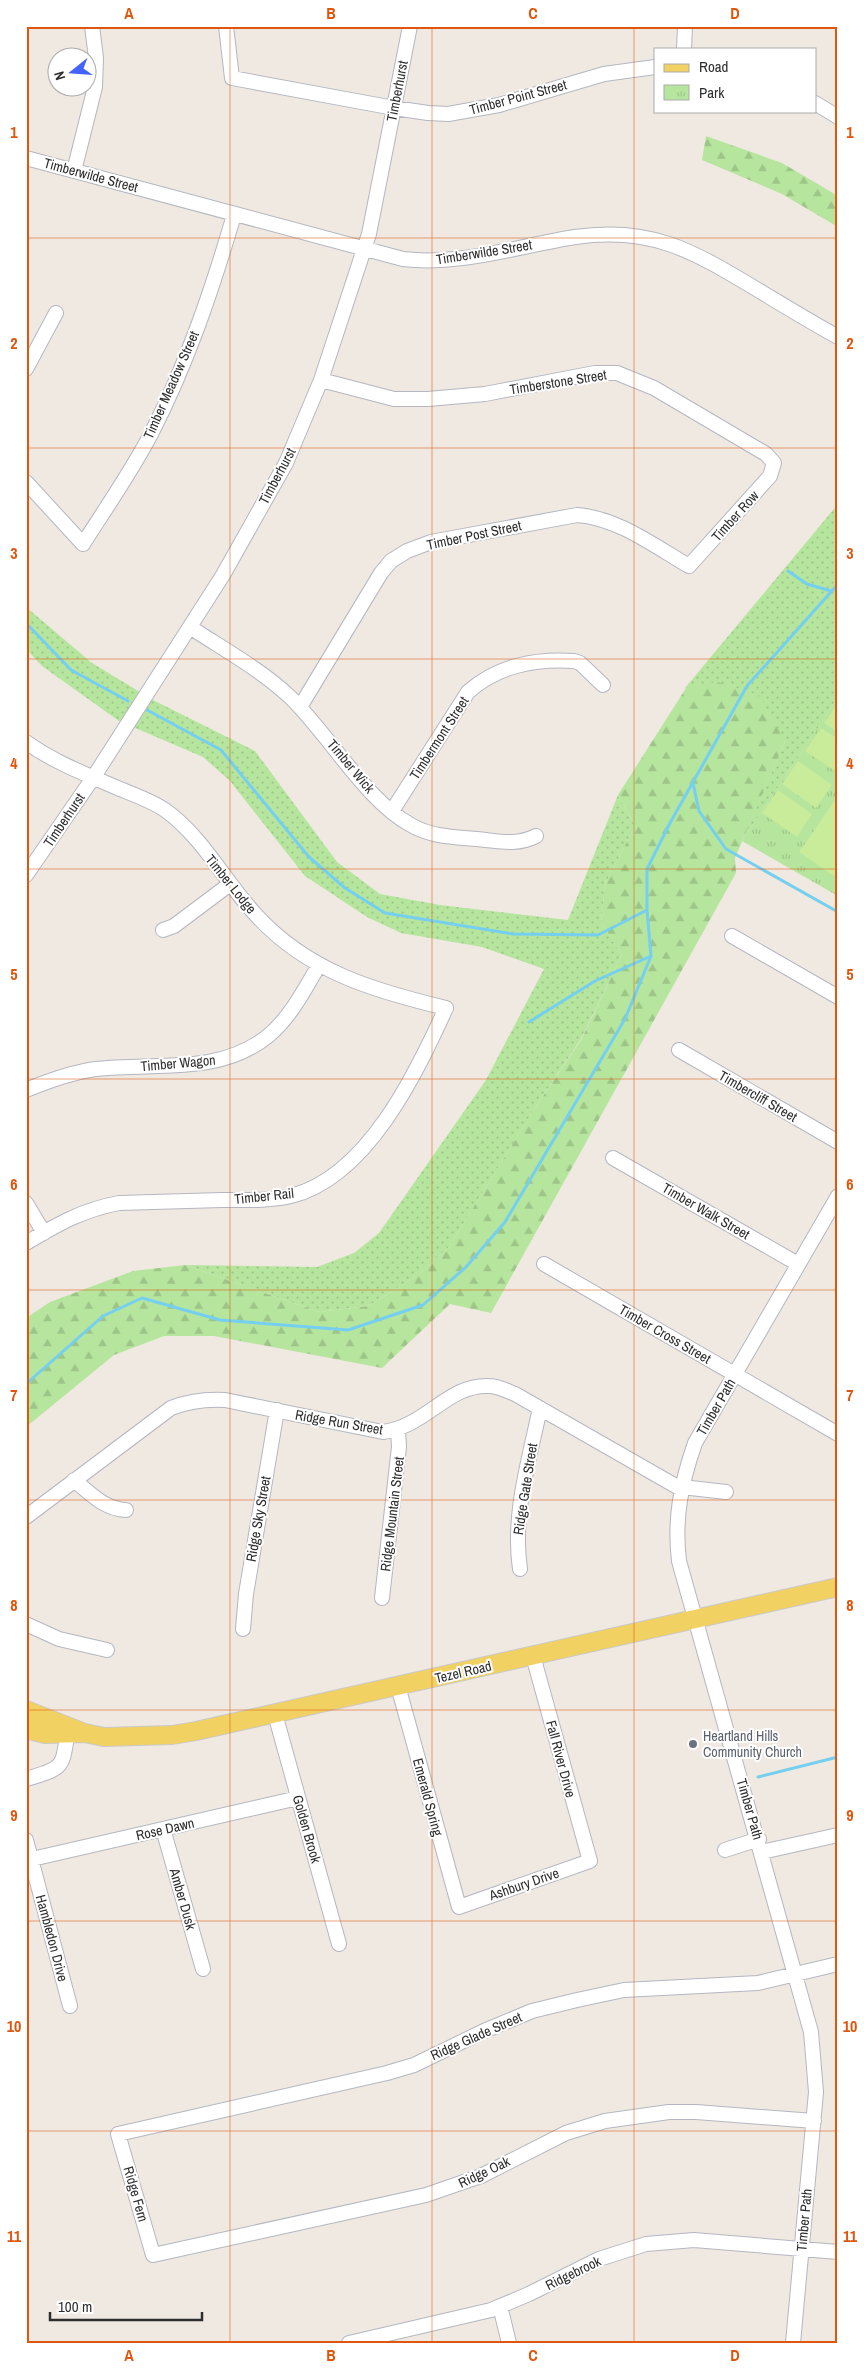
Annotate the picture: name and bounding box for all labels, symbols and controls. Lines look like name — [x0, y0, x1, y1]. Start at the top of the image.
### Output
text: A — [124, 2, 134, 24]
text: B — [326, 2, 336, 24]
text: C — [528, 2, 538, 24]
text: D — [730, 2, 740, 24]
north arrow — [48, 48, 98, 98]
legend — [654, 48, 816, 112]
text: Road — [699, 56, 728, 77]
street label: Timberhurst — [382, 59, 412, 123]
text: N — [50, 69, 69, 82]
street label: Timber Point Street — [467, 75, 569, 119]
text: Park — [699, 82, 725, 103]
text: 1 — [10, 121, 18, 143]
text: 1 — [846, 121, 854, 143]
street label: Timberwilde Street — [42, 154, 140, 196]
street label: Timberwilde Street — [435, 236, 533, 268]
street label: Timber Meadow Street — [139, 328, 203, 442]
text: 2 — [10, 332, 18, 354]
text: 2 — [846, 332, 854, 354]
street label: Timberstone Street — [508, 365, 608, 399]
street label: Timberhurst — [255, 445, 299, 507]
street label: Timber Row — [707, 486, 763, 545]
street label: Timber Post Street — [425, 516, 523, 554]
text: 3 — [10, 542, 18, 564]
text: 3 — [846, 542, 854, 564]
street label: Timbermont Street — [405, 693, 473, 783]
street label: Timber Wick — [323, 735, 379, 797]
text: 4 — [10, 752, 18, 774]
text: 4 — [846, 752, 854, 774]
street label: Timberhurst — [39, 789, 89, 851]
street label: Timber Lodge — [202, 851, 260, 917]
text: 5 — [10, 963, 18, 985]
text: 5 — [846, 963, 854, 985]
street label: Timber Wagon — [140, 1051, 216, 1075]
street label: Timbercliff Street — [716, 1066, 800, 1126]
text: 6 — [10, 1173, 18, 1195]
text: 6 — [846, 1173, 854, 1195]
street label: Timber Walk Street — [659, 1179, 753, 1243]
street label: Timber Rail — [233, 1184, 295, 1208]
street label: Timber Cross Street — [616, 1300, 714, 1368]
street label: Timber Path — [692, 1375, 740, 1439]
text: 7 — [10, 1384, 18, 1406]
text: 7 — [846, 1384, 854, 1406]
street label: Ridge Run Street — [294, 1405, 384, 1439]
street label: Ridge Gate Street — [509, 1442, 541, 1536]
street label: Ridge Mountain Street — [376, 1456, 408, 1572]
street label: Ridge Sky Street — [242, 1475, 274, 1563]
text: 8 — [10, 1594, 18, 1616]
text: 8 — [846, 1594, 854, 1616]
street label: Tezel Road — [433, 1657, 493, 1687]
street label: Fall River Drive — [542, 1718, 580, 1800]
place label: Heartland Hills Community Church — [703, 1727, 802, 1761]
marker: Heartland Hills Community Church — [687, 1738, 699, 1750]
street label: Emerald Spring — [409, 1756, 447, 1838]
street label: Timber Path — [733, 1776, 767, 1842]
street label: Golden Brook — [289, 1793, 325, 1865]
text: 9 — [10, 1804, 18, 1826]
text: 9 — [846, 1804, 854, 1826]
street label: Rose Dawn — [134, 1814, 196, 1844]
street label: Ashbury Drive — [486, 1864, 561, 1905]
street label: Amber Dusk — [165, 1865, 200, 1932]
street label: Hambledon Drive — [32, 1893, 72, 1983]
street label: Ridge Glade Street — [427, 2008, 525, 2064]
text: 10 — [7, 2015, 21, 2037]
text: 10 — [843, 2015, 857, 2037]
street label: Ridge Oak — [455, 2152, 513, 2192]
street label: Ridge Fern — [120, 2164, 152, 2224]
street label: Timber Path — [792, 2188, 816, 2252]
text: 11 — [7, 2225, 22, 2247]
text: 11 — [843, 2225, 858, 2247]
street label: Ridgebrook — [542, 2252, 604, 2294]
scale bar — [50, 2289, 202, 2321]
text: 100 m — [58, 2296, 92, 2317]
text: A — [124, 2344, 134, 2366]
text: B — [326, 2344, 336, 2366]
text: C — [528, 2344, 538, 2366]
text: D — [730, 2344, 740, 2366]

